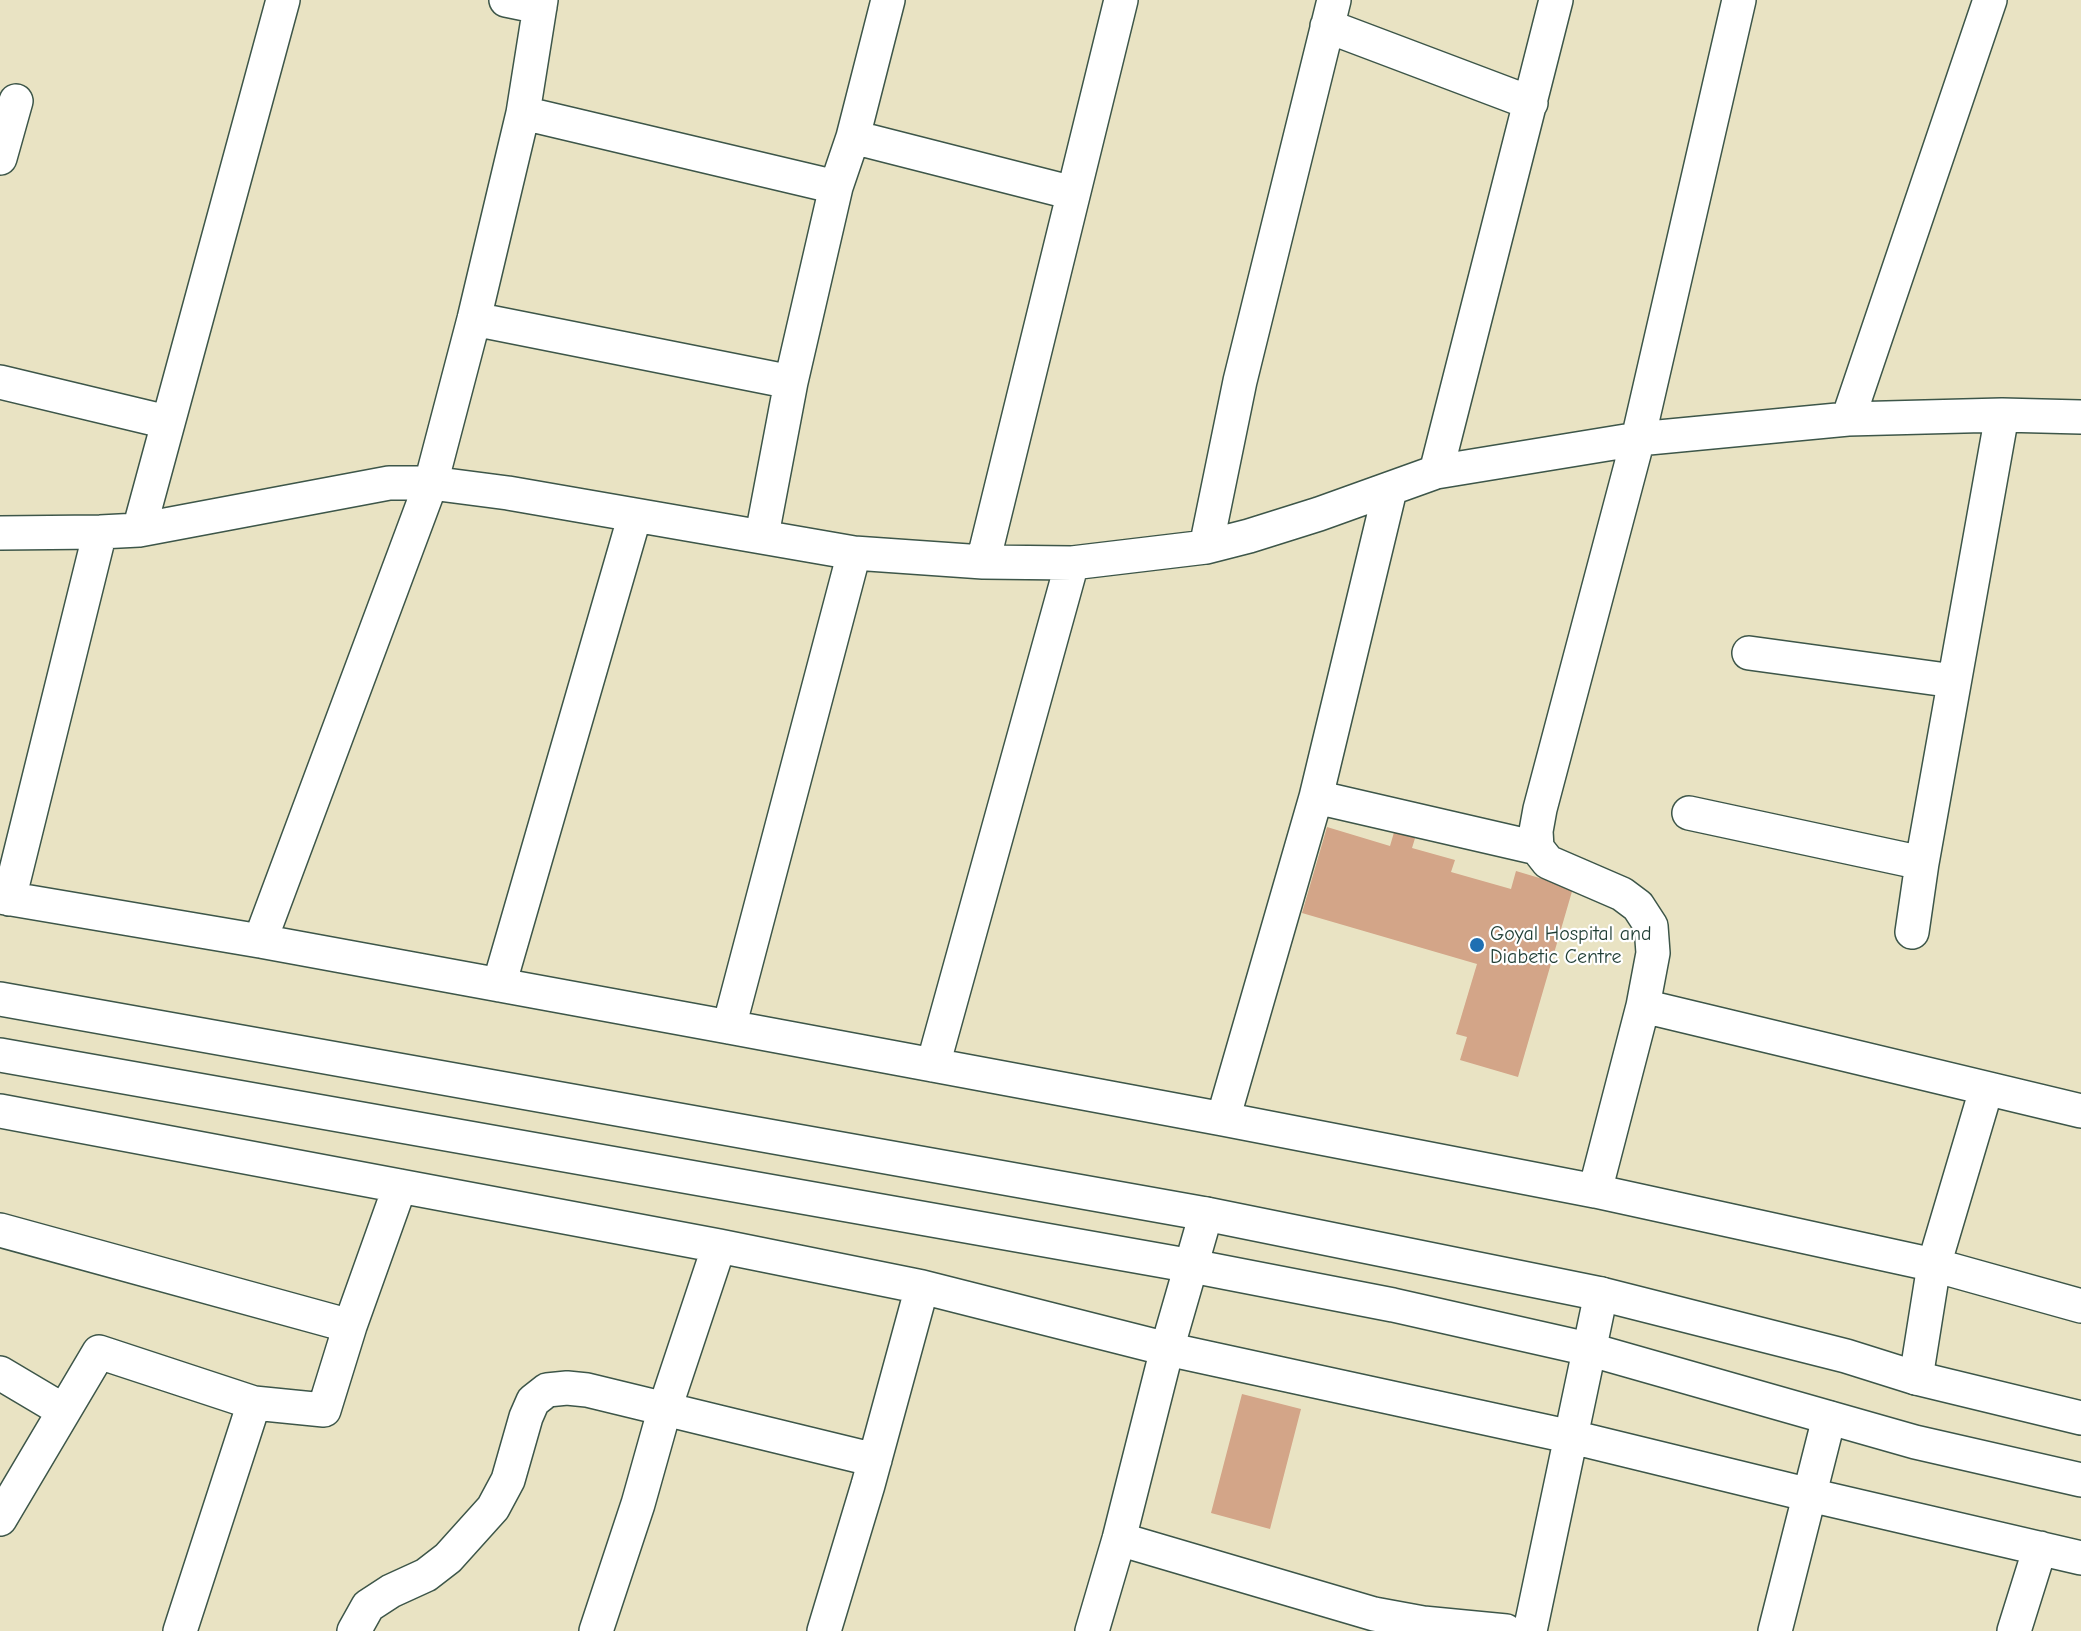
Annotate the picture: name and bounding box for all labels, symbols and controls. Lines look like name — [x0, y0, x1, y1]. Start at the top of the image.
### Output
place label: Goyal Hospital and Diabetic Centre — [1490, 922, 1652, 969]
marker: Goyal Hospital and Diabetic Centre — [1468, 936, 1486, 954]

